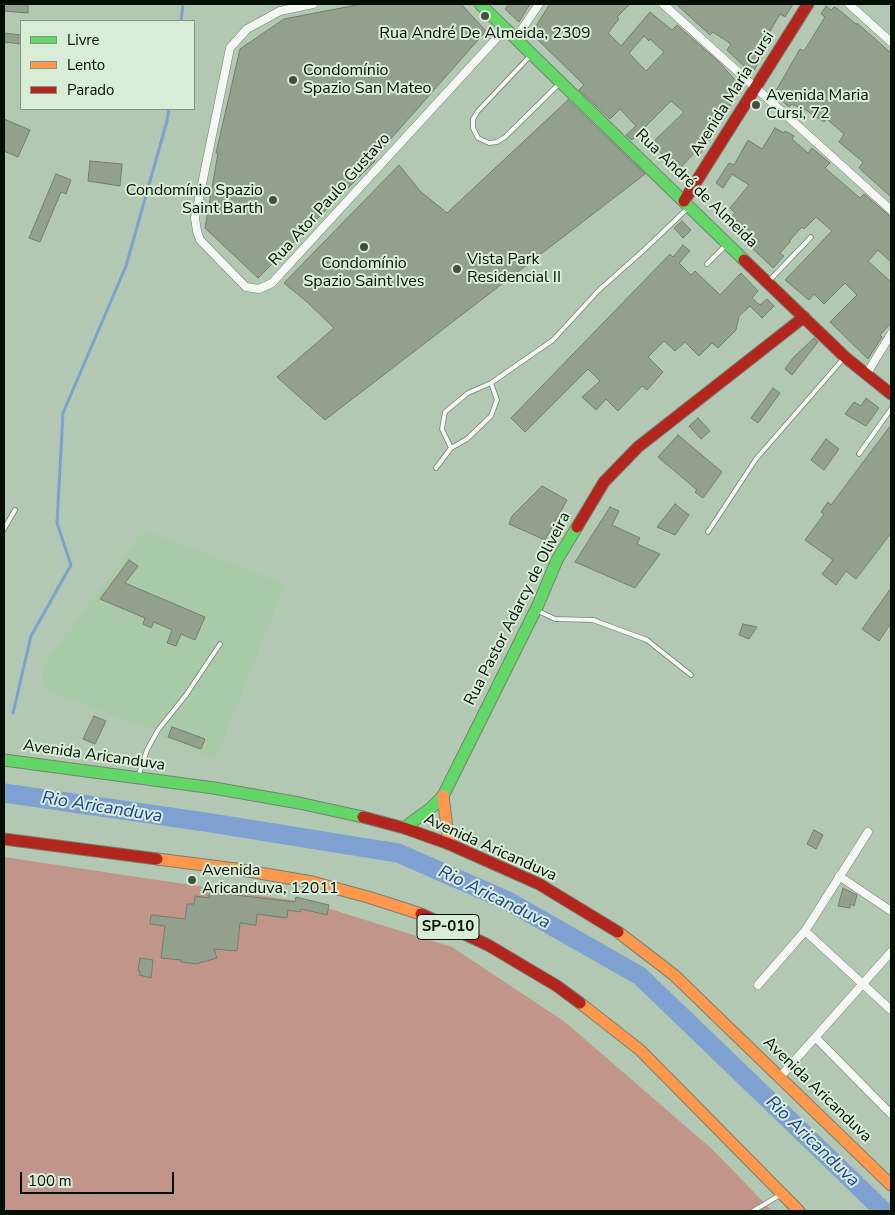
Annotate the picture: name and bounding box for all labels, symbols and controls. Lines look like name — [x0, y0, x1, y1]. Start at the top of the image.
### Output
marker: Rua André De Almeida, 2309 — [479, 10, 491, 22]
legend — [20, 20, 195, 110]
place label: Rua André De Almeida, 2309 — [379, 24, 591, 44]
street label: Avenida Maria Cursi — [687, 28, 779, 160]
text: Livre — [67, 30, 100, 50]
text: Lento — [67, 55, 105, 75]
place label: Condomínio Spazio San Mateo — [303, 61, 431, 99]
marker: Condomínio Spazio San Mateo — [287, 74, 299, 86]
text: Parado — [67, 80, 114, 100]
place label: Avenida Maria Cursi, 72 — [766, 86, 869, 124]
marker: Avenida Maria Cursi, 72 — [750, 99, 762, 111]
street label: Rua André de Almeida — [631, 126, 761, 252]
street label: Rua Ator Paulo Gustavo — [265, 130, 395, 270]
place label: Condomínio Spazio Saint Barth — [126, 181, 263, 219]
marker: Condomínio Spazio Saint Barth — [267, 194, 279, 206]
marker: Condomínio Spazio Saint Ives — [358, 241, 370, 253]
place label: Vista Park Residencial II — [467, 250, 561, 288]
place label: Condomínio Spazio Saint Ives — [303, 254, 425, 292]
marker: Vista Park Residencial II — [451, 263, 463, 275]
street label: Rua Pastor Adarcy de Oliveira — [461, 509, 575, 709]
street label: Avenida Aricanduva — [22, 737, 166, 775]
water label: Rio Aricanduva — [40, 788, 164, 828]
street label: Avenida Aricanduva — [421, 810, 559, 886]
place label: Avenida Aricanduva, 12011 — [202, 861, 339, 899]
water label: Rio Aricanduva — [435, 862, 553, 934]
marker: Avenida Aricanduva, 12011 — [186, 874, 198, 886]
road number: SP-010 — [417, 914, 479, 940]
street label: Avenida Aricanduva — [759, 1033, 875, 1147]
water label: Rio Aricanduva — [761, 1092, 863, 1192]
scale bar — [22, 1162, 176, 1194]
text: 100 m — [28, 1171, 72, 1191]

